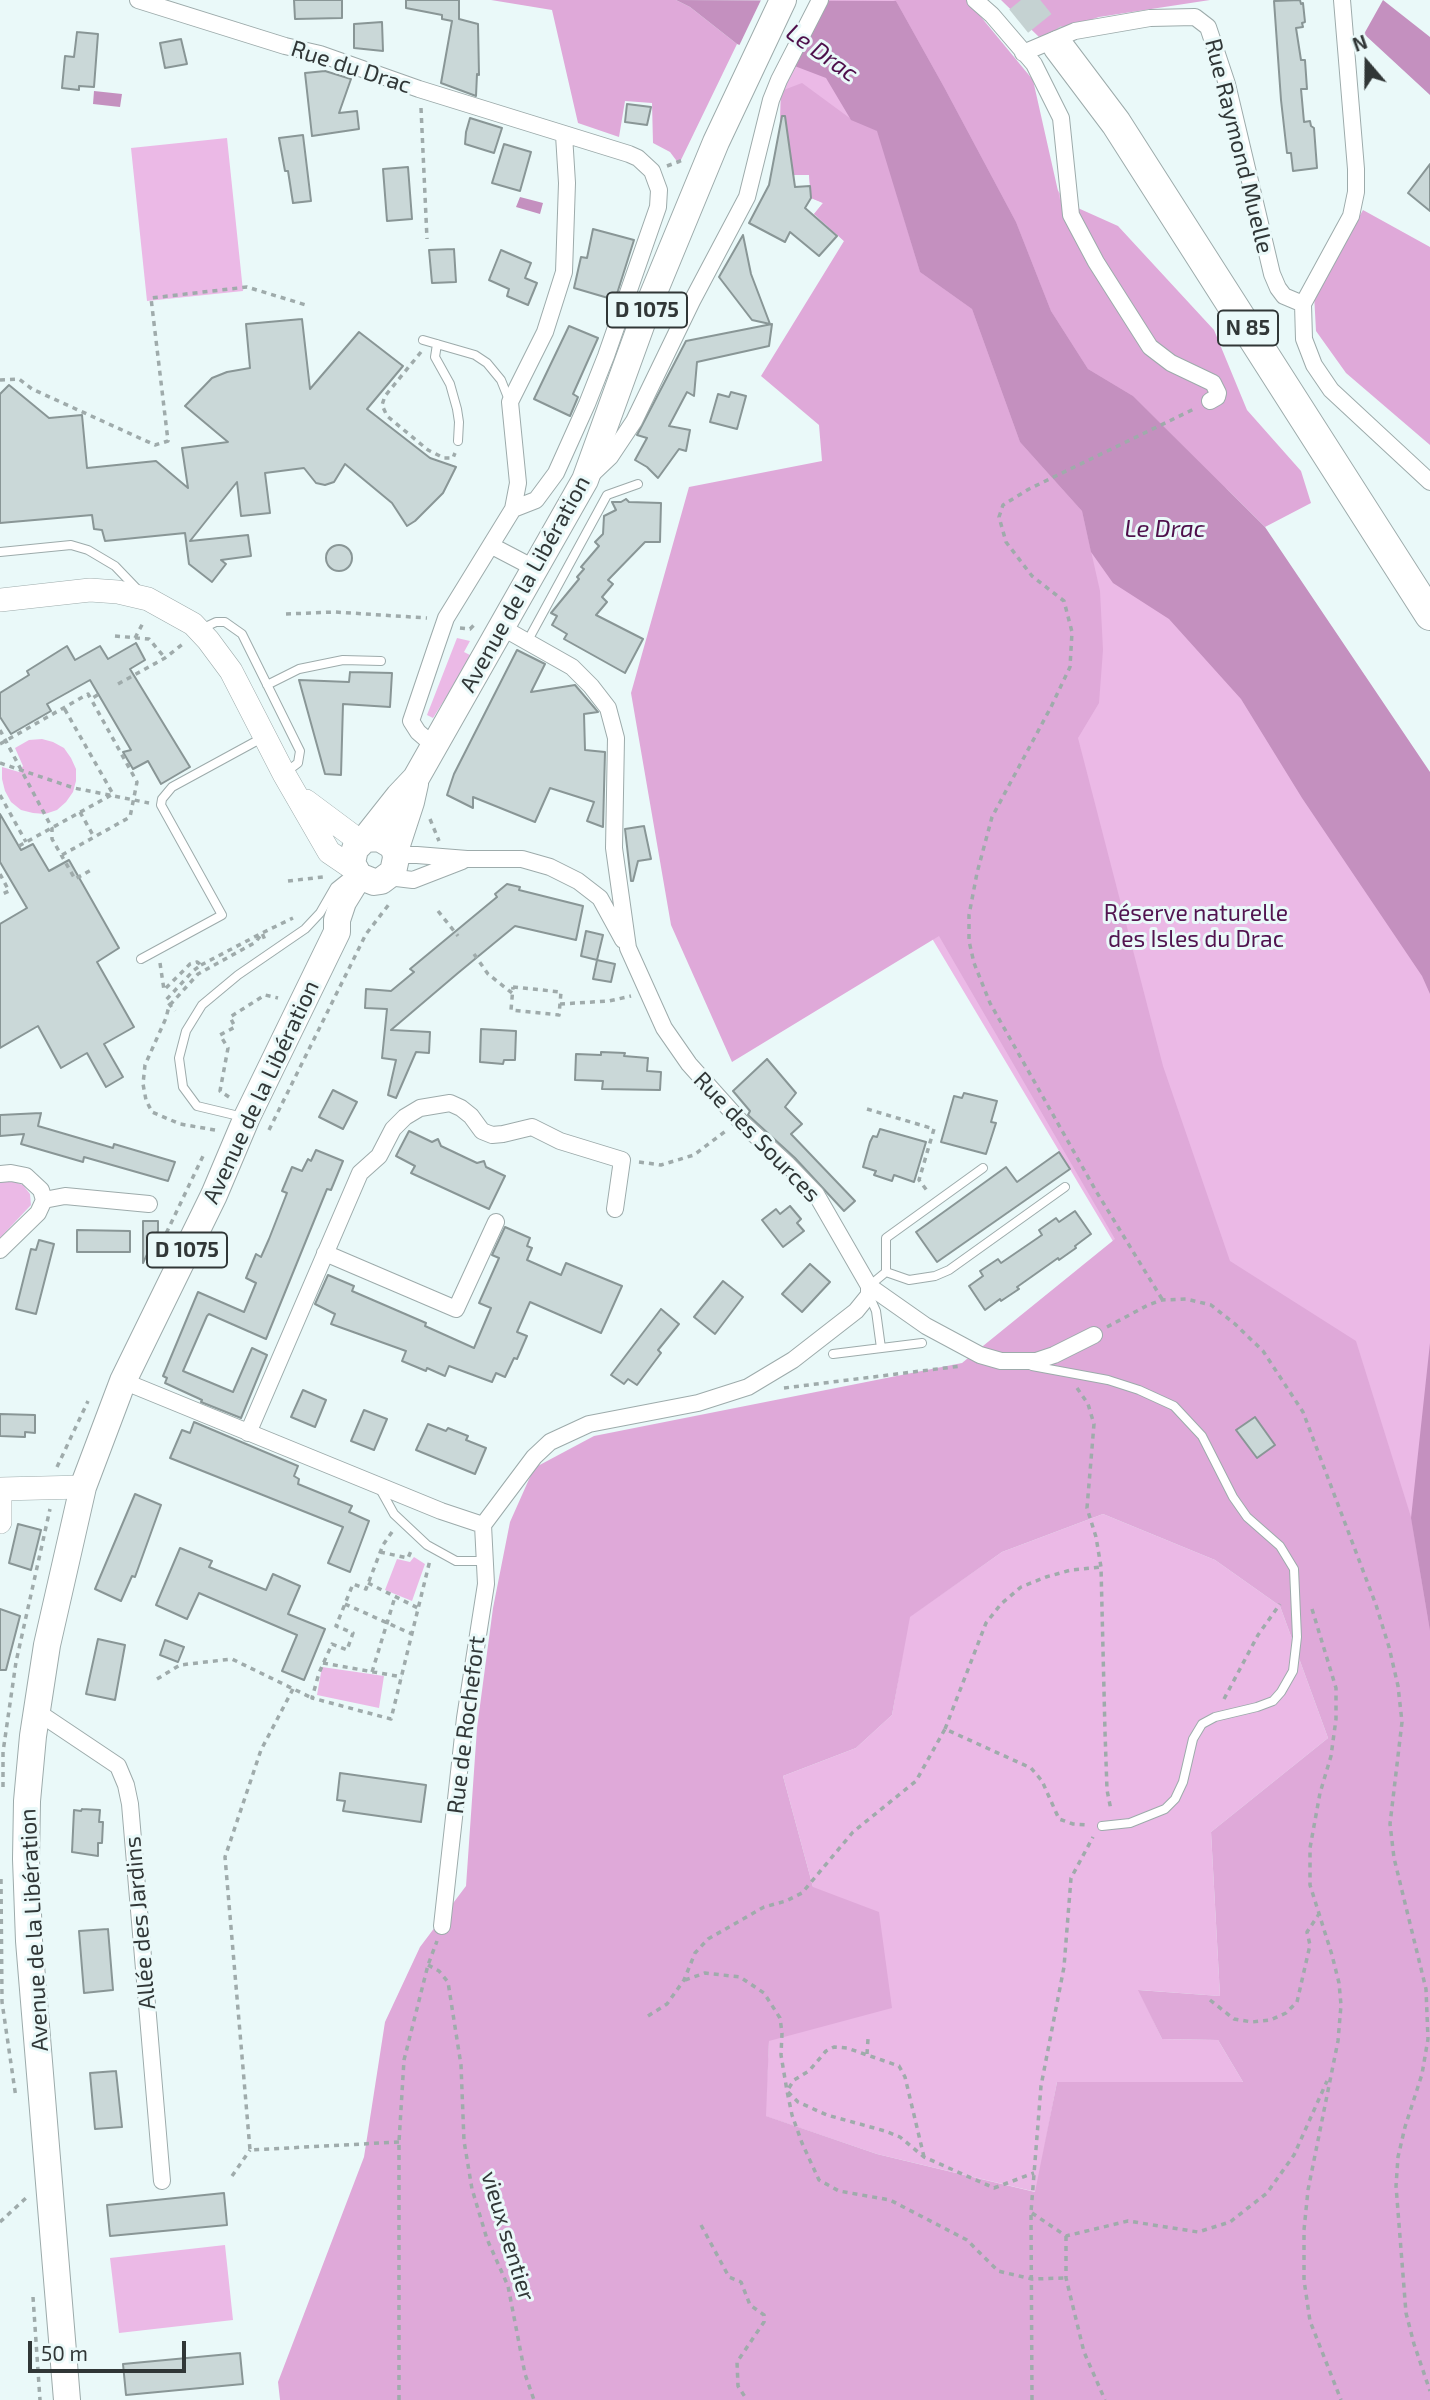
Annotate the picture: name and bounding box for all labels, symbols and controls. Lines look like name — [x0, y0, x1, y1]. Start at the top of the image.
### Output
water label: Le Drac — [781, 18, 863, 88]
north arrow — [1332, 28, 1402, 98]
text: N — [1349, 30, 1370, 56]
street label: Rue du Drac — [287, 35, 415, 99]
street label: Rue Raymond Muelle — [1199, 36, 1279, 256]
road number: D 1075 — [607, 292, 687, 328]
road number: N 85 — [1218, 310, 1278, 346]
street label: Avenue de la Libération — [454, 471, 596, 697]
water label: Le Drac — [1125, 515, 1205, 543]
park label: Réserve naturelle des Isles du Drac — [1104, 899, 1288, 953]
street label: Avenue de la Libération — [197, 976, 325, 1208]
street label: Rue des Sources — [688, 1066, 826, 1208]
road number: D 1075 — [147, 1232, 227, 1268]
street label: Rue de Rochefort — [441, 1634, 491, 1816]
street label: Avenue de la Libération — [14, 1808, 54, 2052]
street label: Allée des Jardins — [119, 1835, 161, 2011]
street label: vieux sentier — [475, 2168, 541, 2304]
scale bar — [32, 2326, 189, 2370]
text: 50 m — [41, 2340, 88, 2365]

